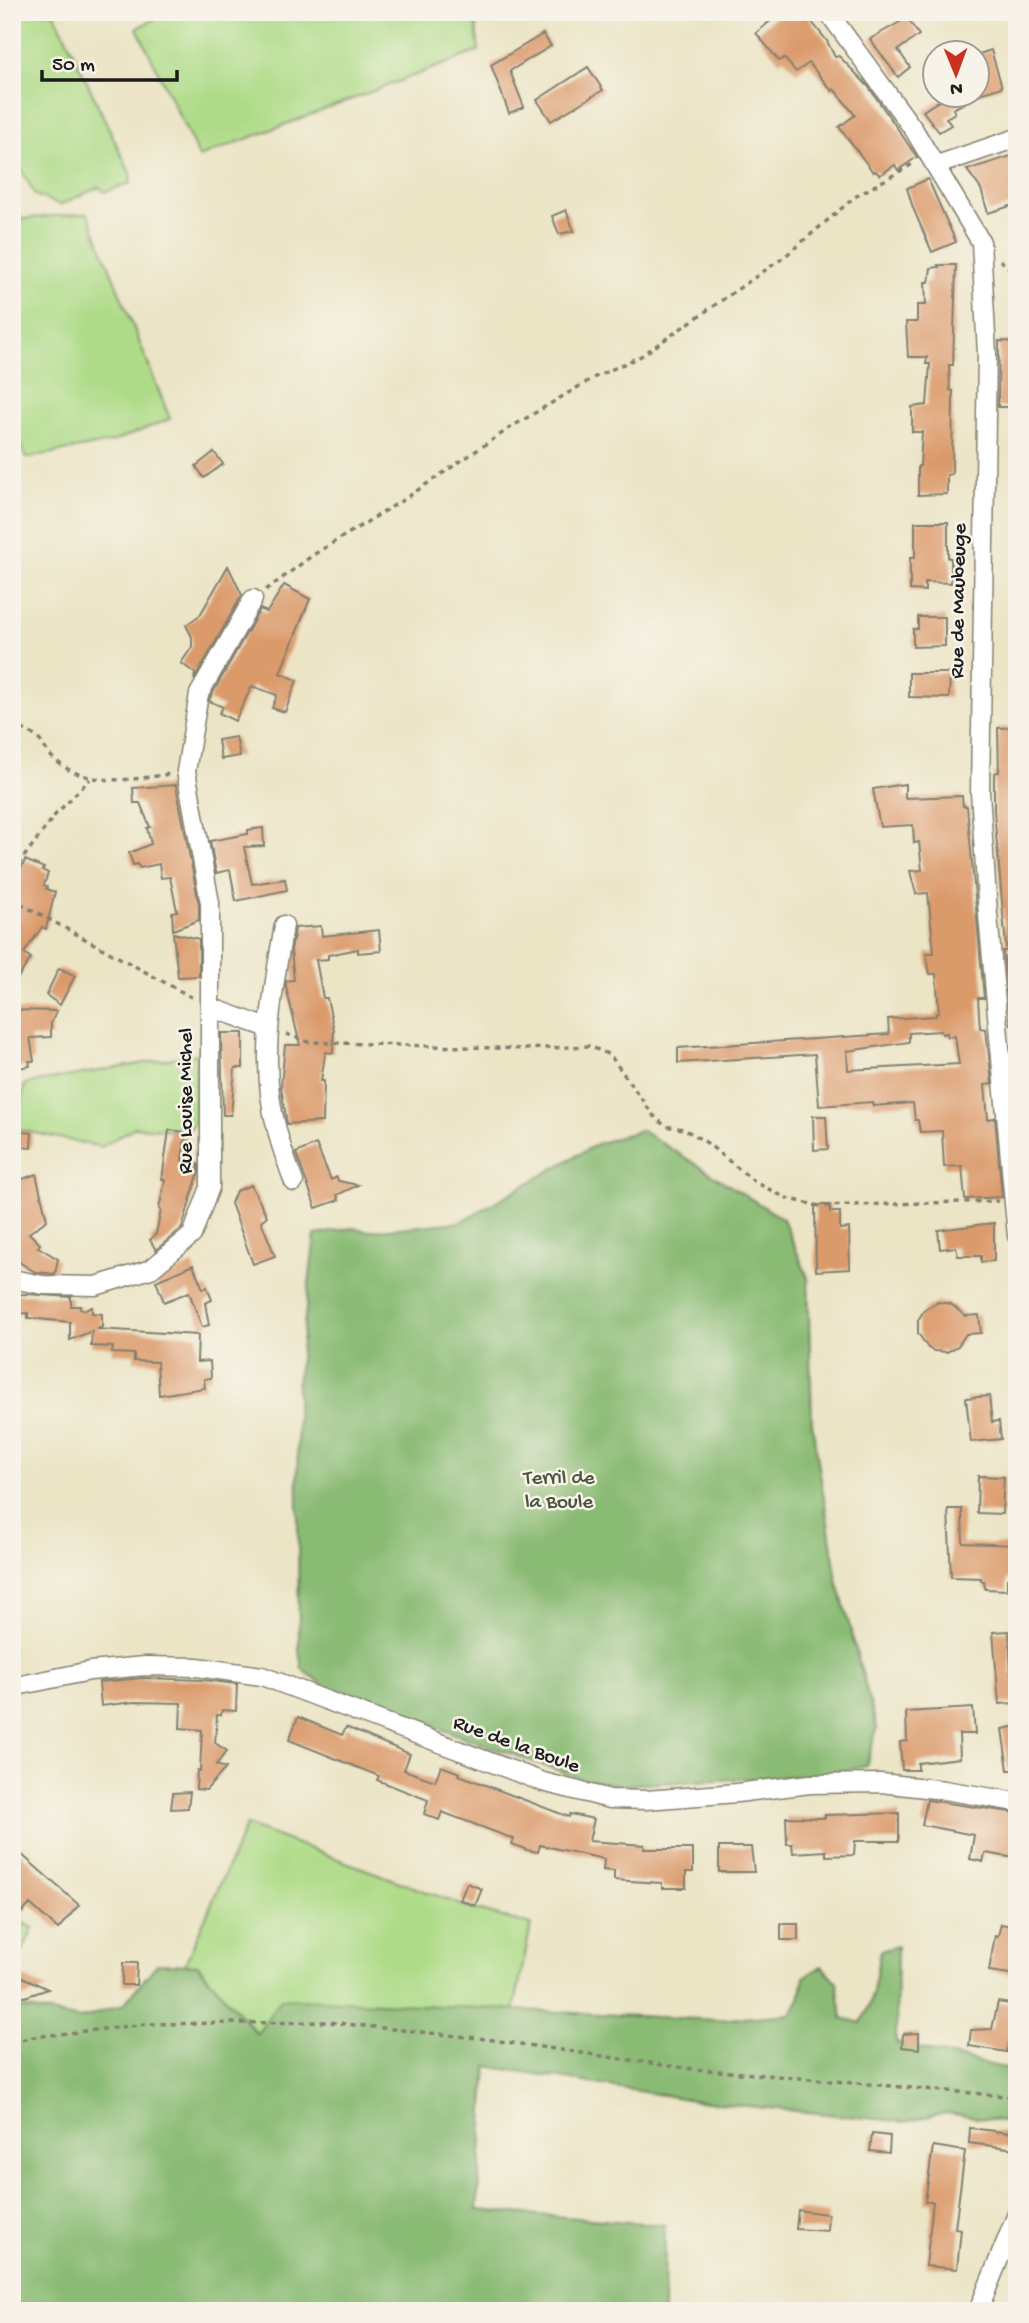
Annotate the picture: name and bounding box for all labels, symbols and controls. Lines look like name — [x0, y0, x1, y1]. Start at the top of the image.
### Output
scale bar — [42, 38, 177, 82]
north arrow — [920, 38, 990, 108]
text: 50 m — [52, 54, 95, 79]
text: N — [950, 76, 963, 99]
street label: Rue de Maubeuge — [946, 522, 974, 679]
street label: Rue Louise Michel — [175, 1028, 200, 1174]
park label: Terril de la Boule — [522, 1467, 596, 1516]
street label: Rue de la Boule — [449, 1712, 584, 1781]

